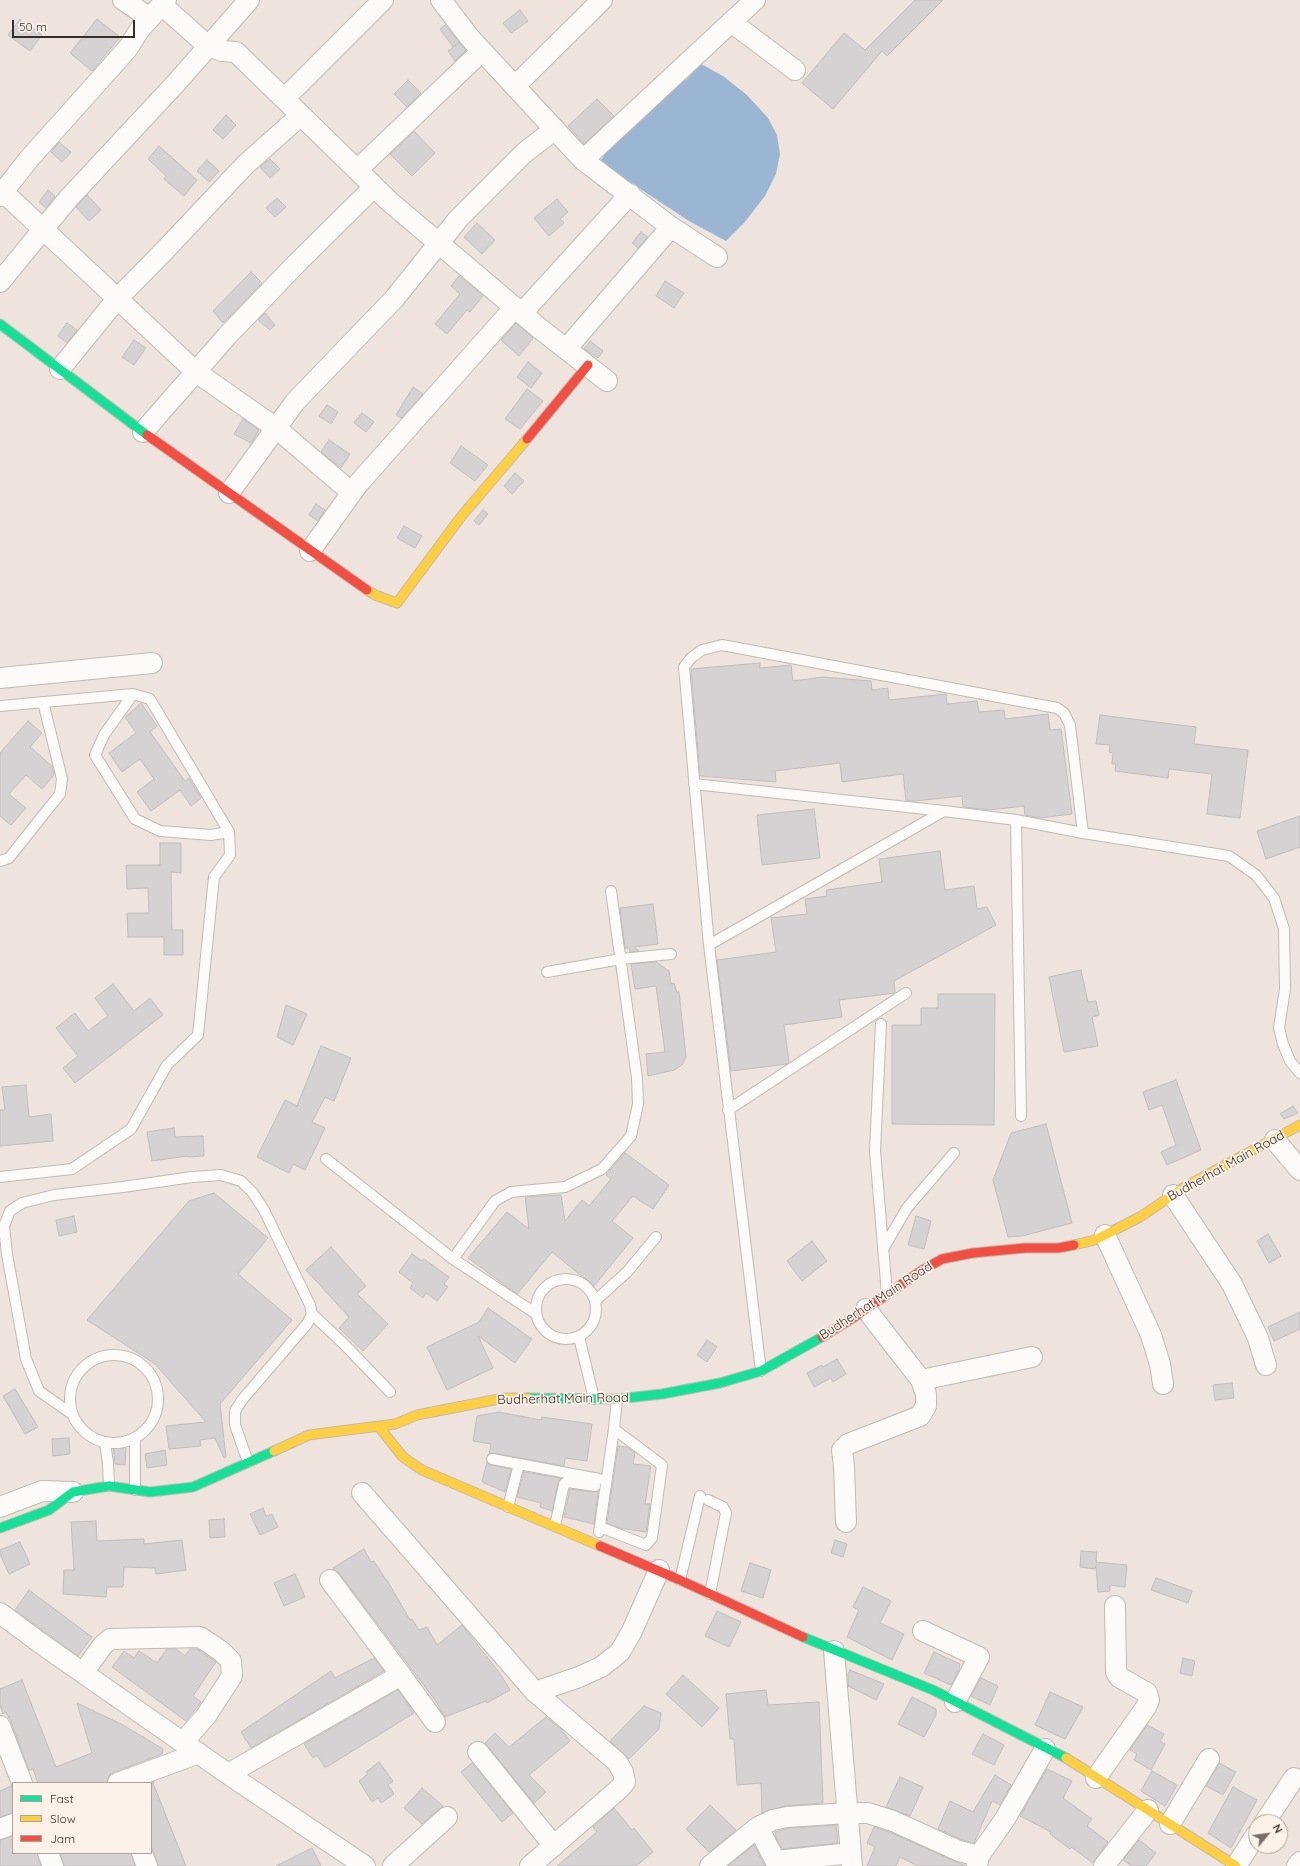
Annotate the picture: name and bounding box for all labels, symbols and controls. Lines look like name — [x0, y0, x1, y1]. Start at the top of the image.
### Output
scale bar — [14, 12, 137, 38]
text: 50 m — [19, 19, 47, 34]
street label: Budherhat Main Road — [1165, 1127, 1287, 1205]
street label: Budherhat Main Road — [817, 1259, 935, 1343]
street label: Budherhat Main Road — [497, 1390, 629, 1408]
legend — [12, 1782, 152, 1854]
text: Fast — [50, 1791, 74, 1806]
text: Slow — [50, 1811, 76, 1826]
north arrow — [1248, 1814, 1288, 1854]
text: N — [1270, 1822, 1286, 1836]
text: Jam — [50, 1831, 75, 1846]

